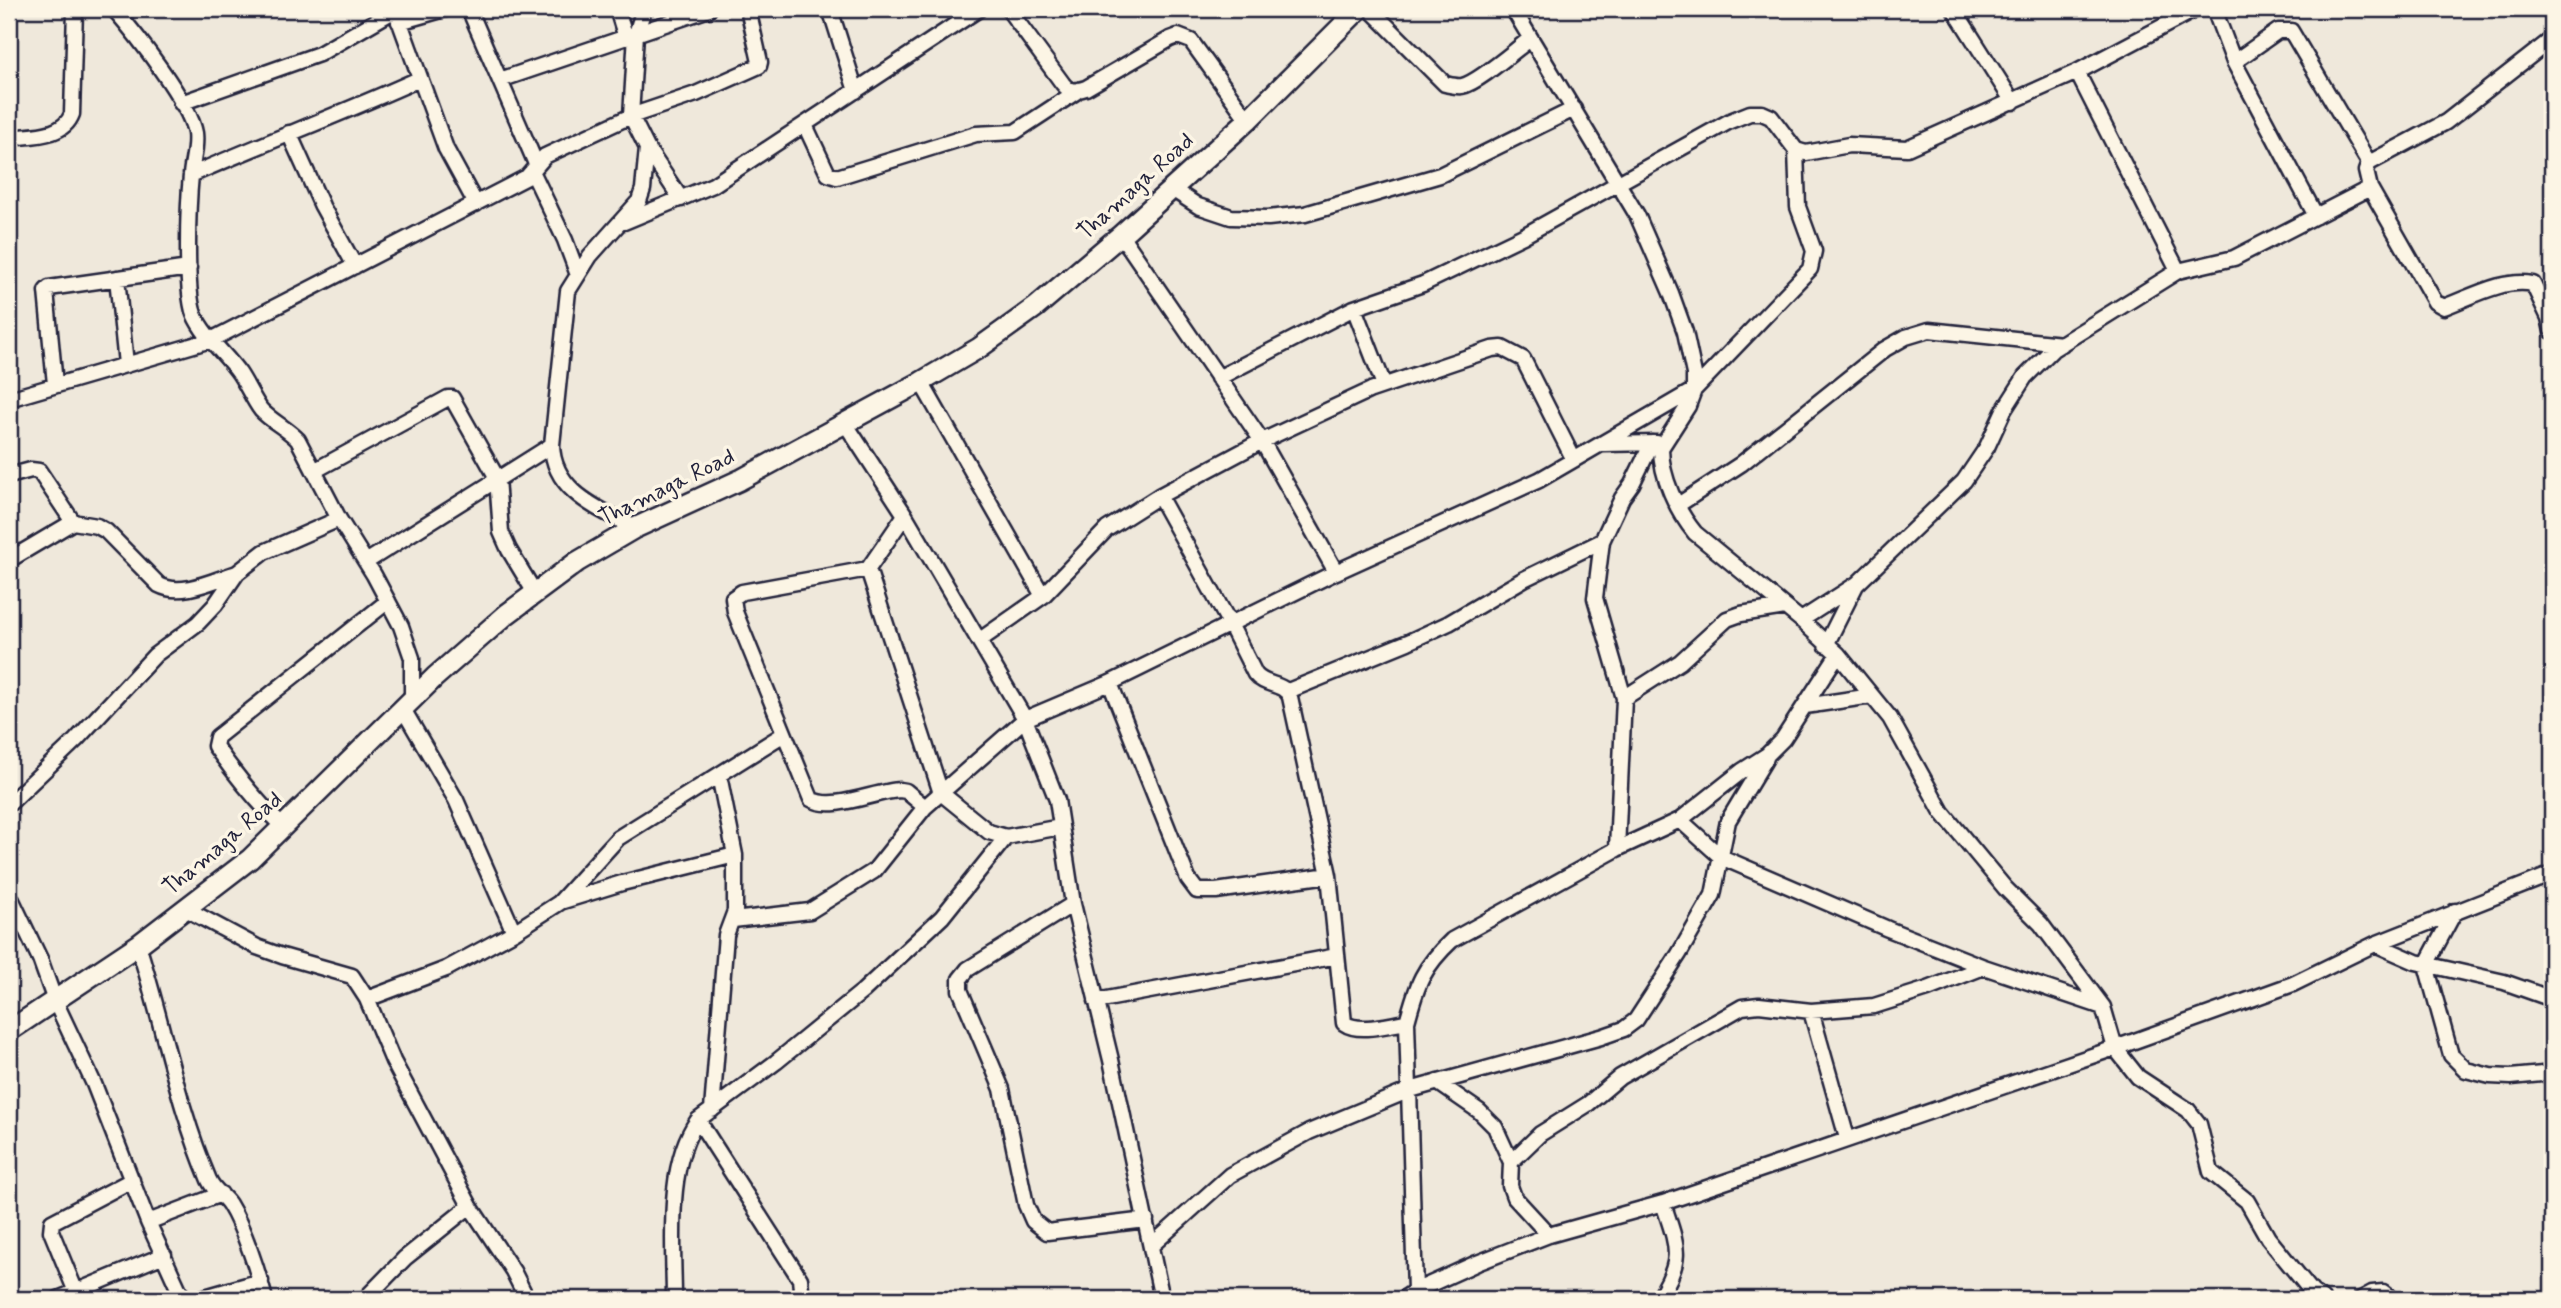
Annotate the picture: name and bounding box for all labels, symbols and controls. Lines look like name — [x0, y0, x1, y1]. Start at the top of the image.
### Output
street label: Thamaga Road — [1071, 127, 1201, 247]
street label: Thamaga Road — [594, 442, 740, 534]
street label: Thamaga Road — [157, 785, 289, 903]

